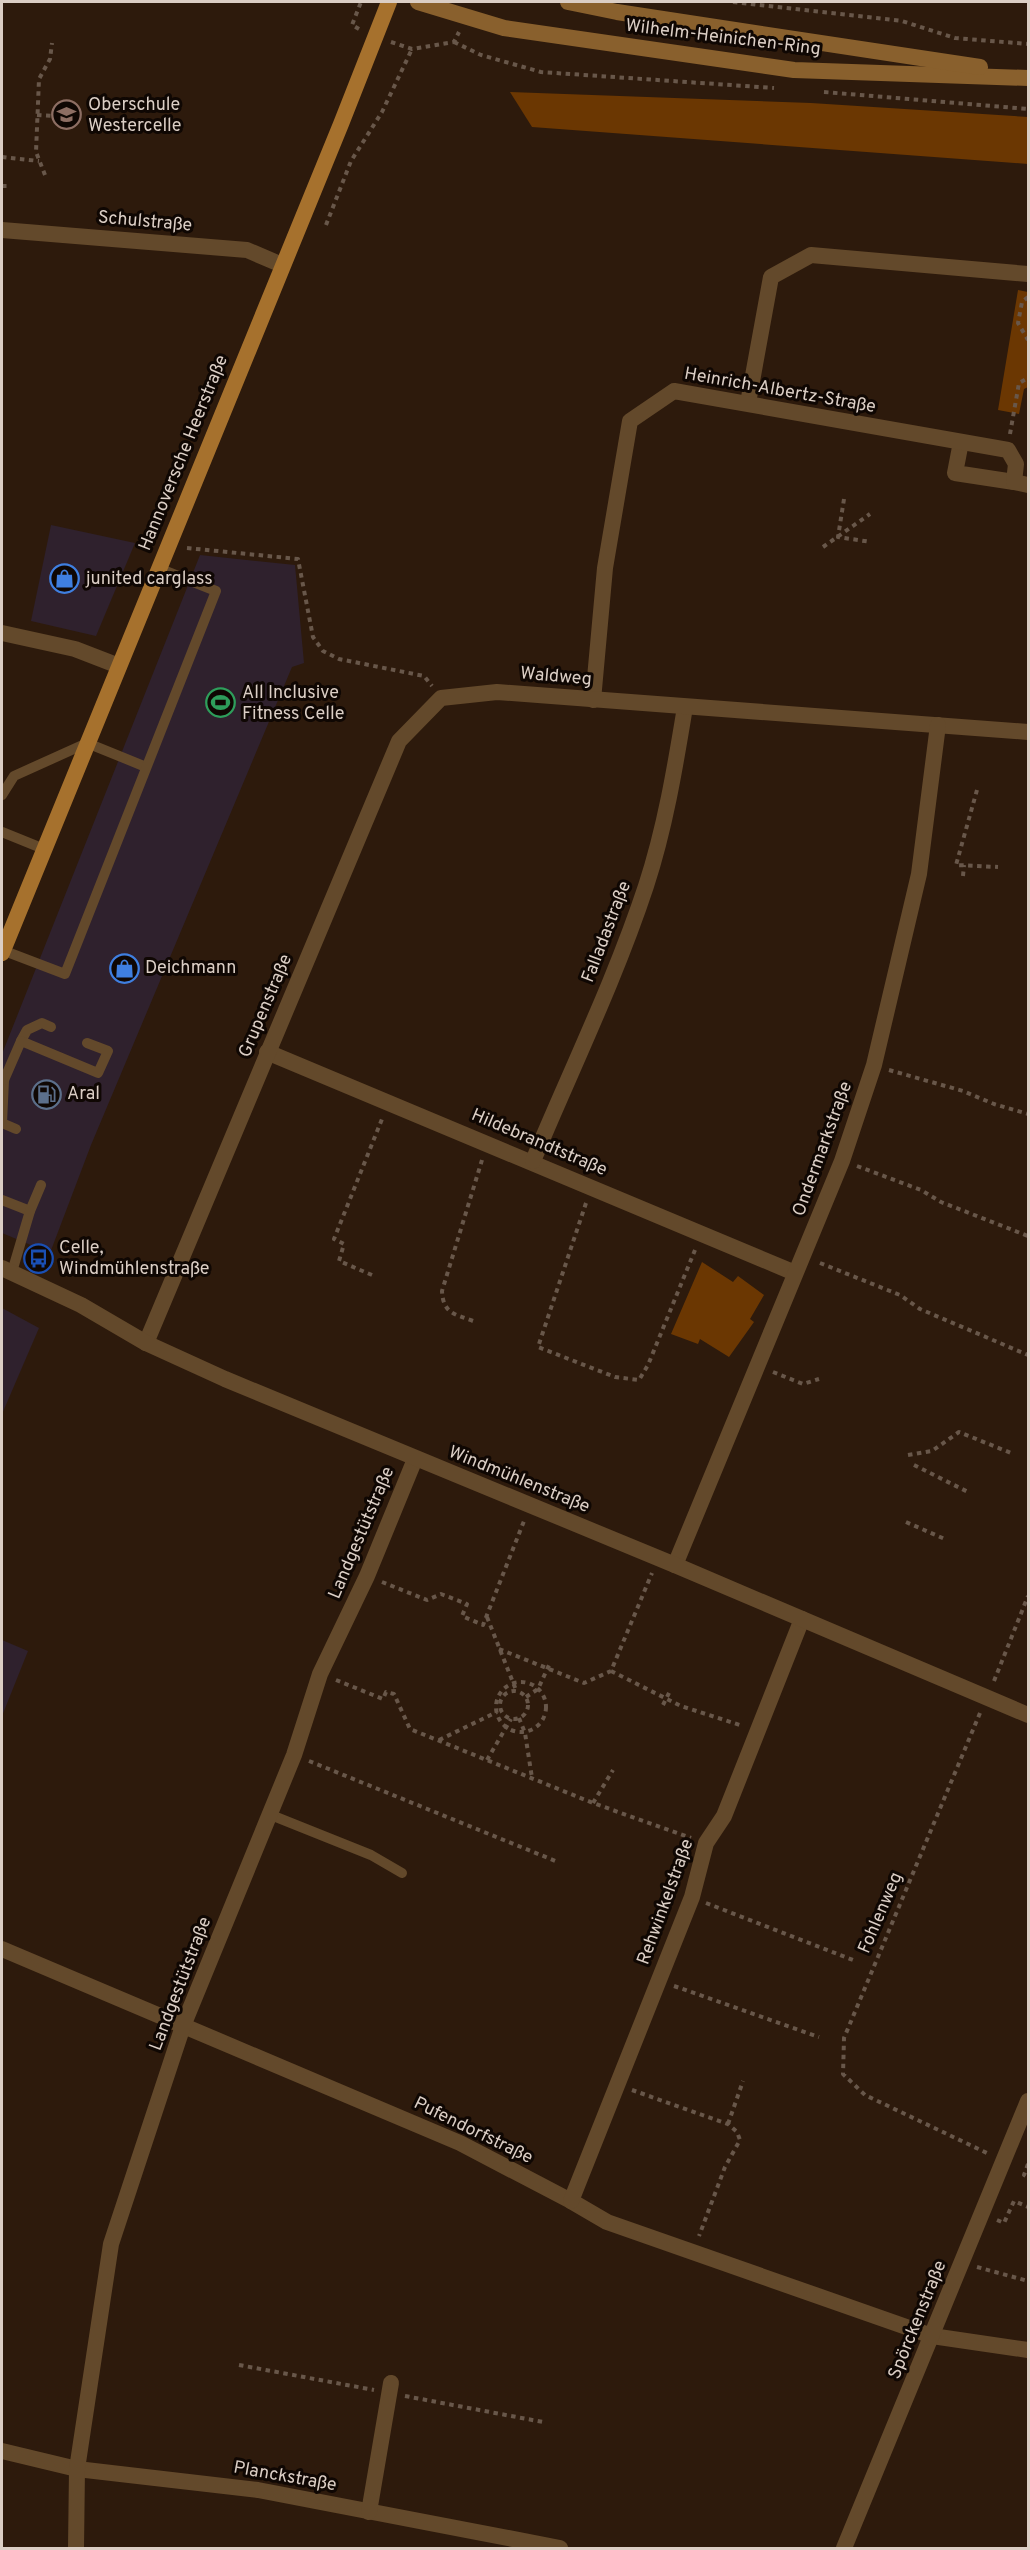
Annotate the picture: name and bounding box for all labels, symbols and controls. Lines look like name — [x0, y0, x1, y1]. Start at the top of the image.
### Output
street label: Wilhelm-Heinichen-Ring — [624, 15, 822, 61]
place label: Oberschule Westercelle — [88, 94, 182, 138]
school or university icon: Oberschule Westercelle — [51, 99, 83, 131]
street label: Schulstraße — [97, 206, 193, 238]
street label: Hannoversche Heerstraße — [134, 352, 234, 554]
street label: Heinrich-Albertz-Straße — [682, 363, 878, 419]
shop icon: junited carglass — [49, 563, 81, 595]
place label: junited carglass — [85, 568, 213, 591]
street label: Waldweg — [519, 662, 593, 692]
place label: All Inclusive Fitness Celle — [242, 682, 344, 726]
sports icon: All Inclusive Fitness Celle — [205, 687, 237, 719]
street label: Falladastraße — [577, 878, 637, 986]
street label: Grupenstraße — [234, 951, 298, 1061]
shop icon: Deichmann — [108, 952, 140, 984]
place label: Deichmann — [145, 957, 236, 980]
fuel station icon: Aral — [30, 1078, 62, 1110]
street label: Ondermarkstraße — [788, 1078, 858, 1220]
place label: Aral — [67, 1083, 100, 1106]
street label: Hildebrandtstraße — [468, 1104, 610, 1182]
place label: Celle, Windmühlenstraße — [59, 1237, 210, 1281]
bus stop icon: Celle, Windmühlenstraße — [22, 1242, 54, 1274]
street label: Windmühlenstraße — [445, 1441, 593, 1519]
street label: Landgestütstraße — [324, 1463, 400, 1603]
street label: Rehwinkelstraße — [633, 1836, 699, 1968]
street label: Fohlenweg — [854, 1869, 908, 1957]
street label: Landgestütstraße — [145, 1914, 217, 2054]
street label: Pufendorfstraße — [410, 2092, 536, 2170]
street label: Spörckenstraße — [884, 2257, 952, 2383]
street label: Planckstraße — [232, 2457, 338, 2497]

